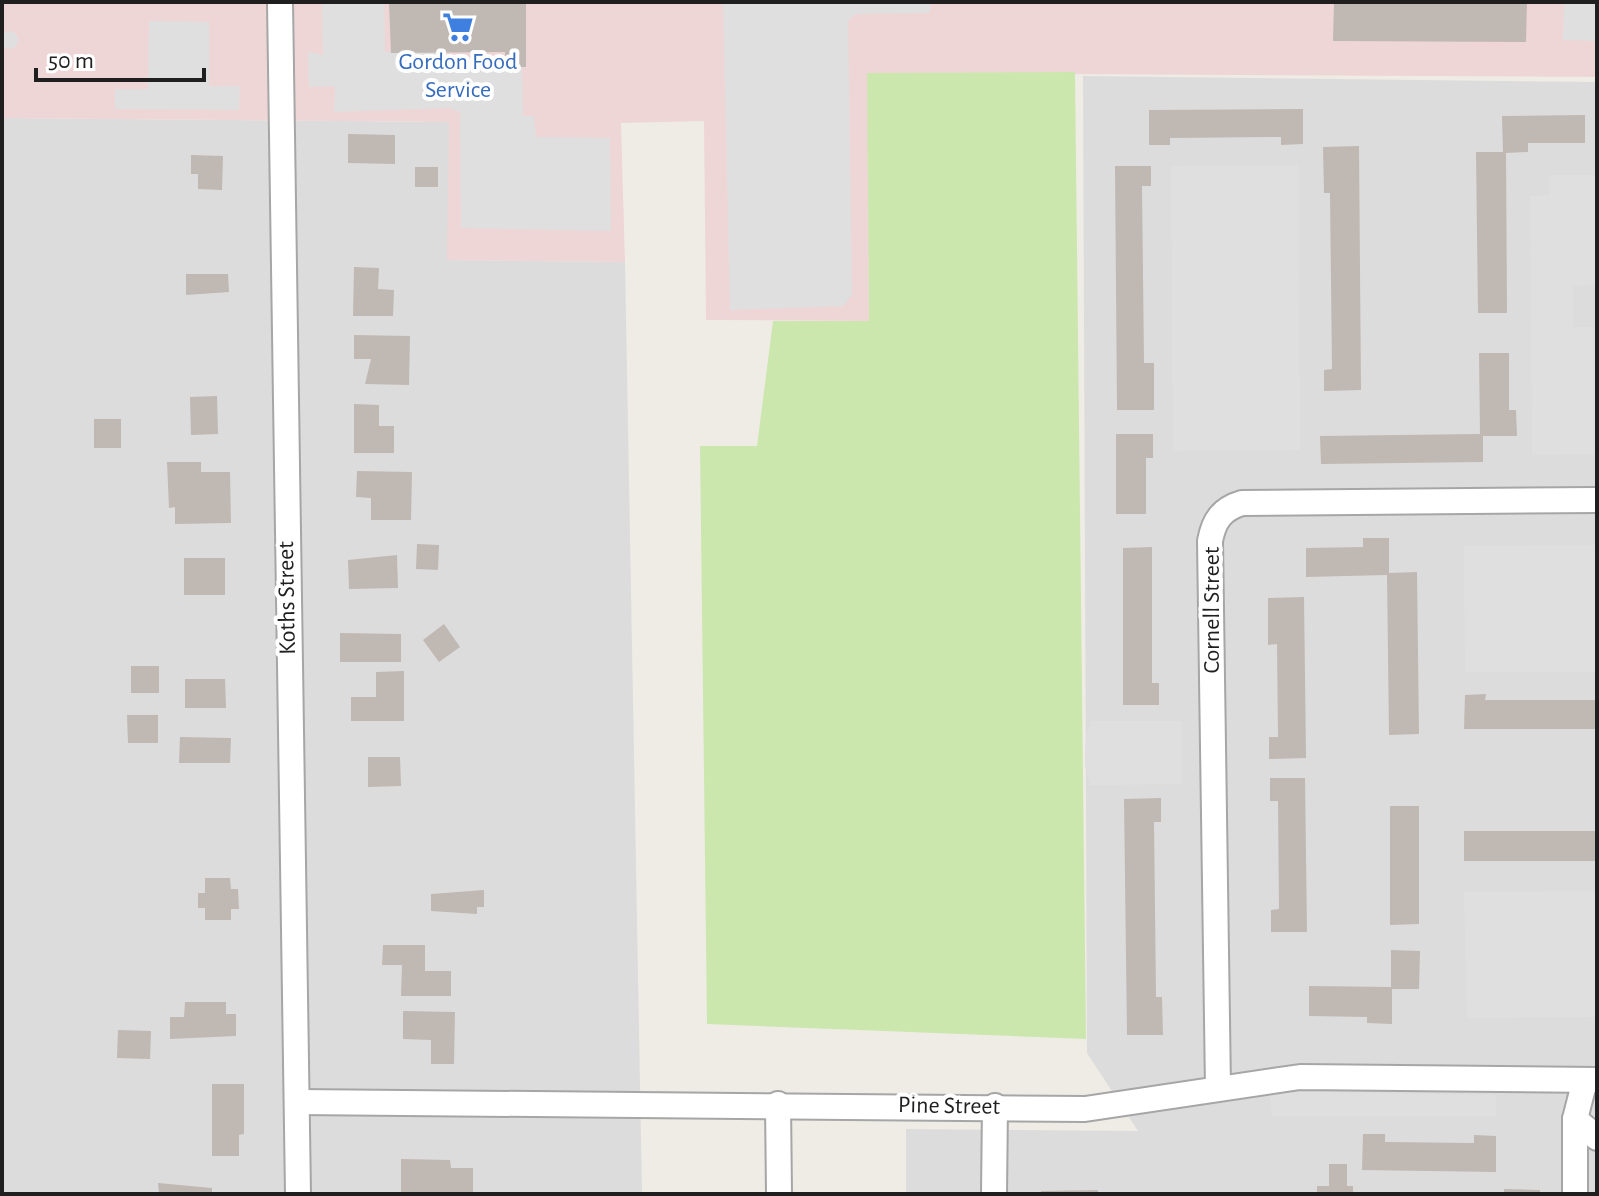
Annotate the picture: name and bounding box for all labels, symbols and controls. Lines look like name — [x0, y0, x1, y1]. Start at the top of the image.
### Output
supermarket icon: Gordon Food Service — [441, 10, 475, 44]
scale bar — [36, 32, 204, 82]
text: 50 m — [48, 49, 94, 73]
place label: Gordon Food Service — [398, 50, 518, 102]
street label: Koths Street — [274, 541, 300, 655]
street label: Cornell Street — [1200, 546, 1224, 674]
street label: Pine Street — [898, 1093, 1001, 1119]

